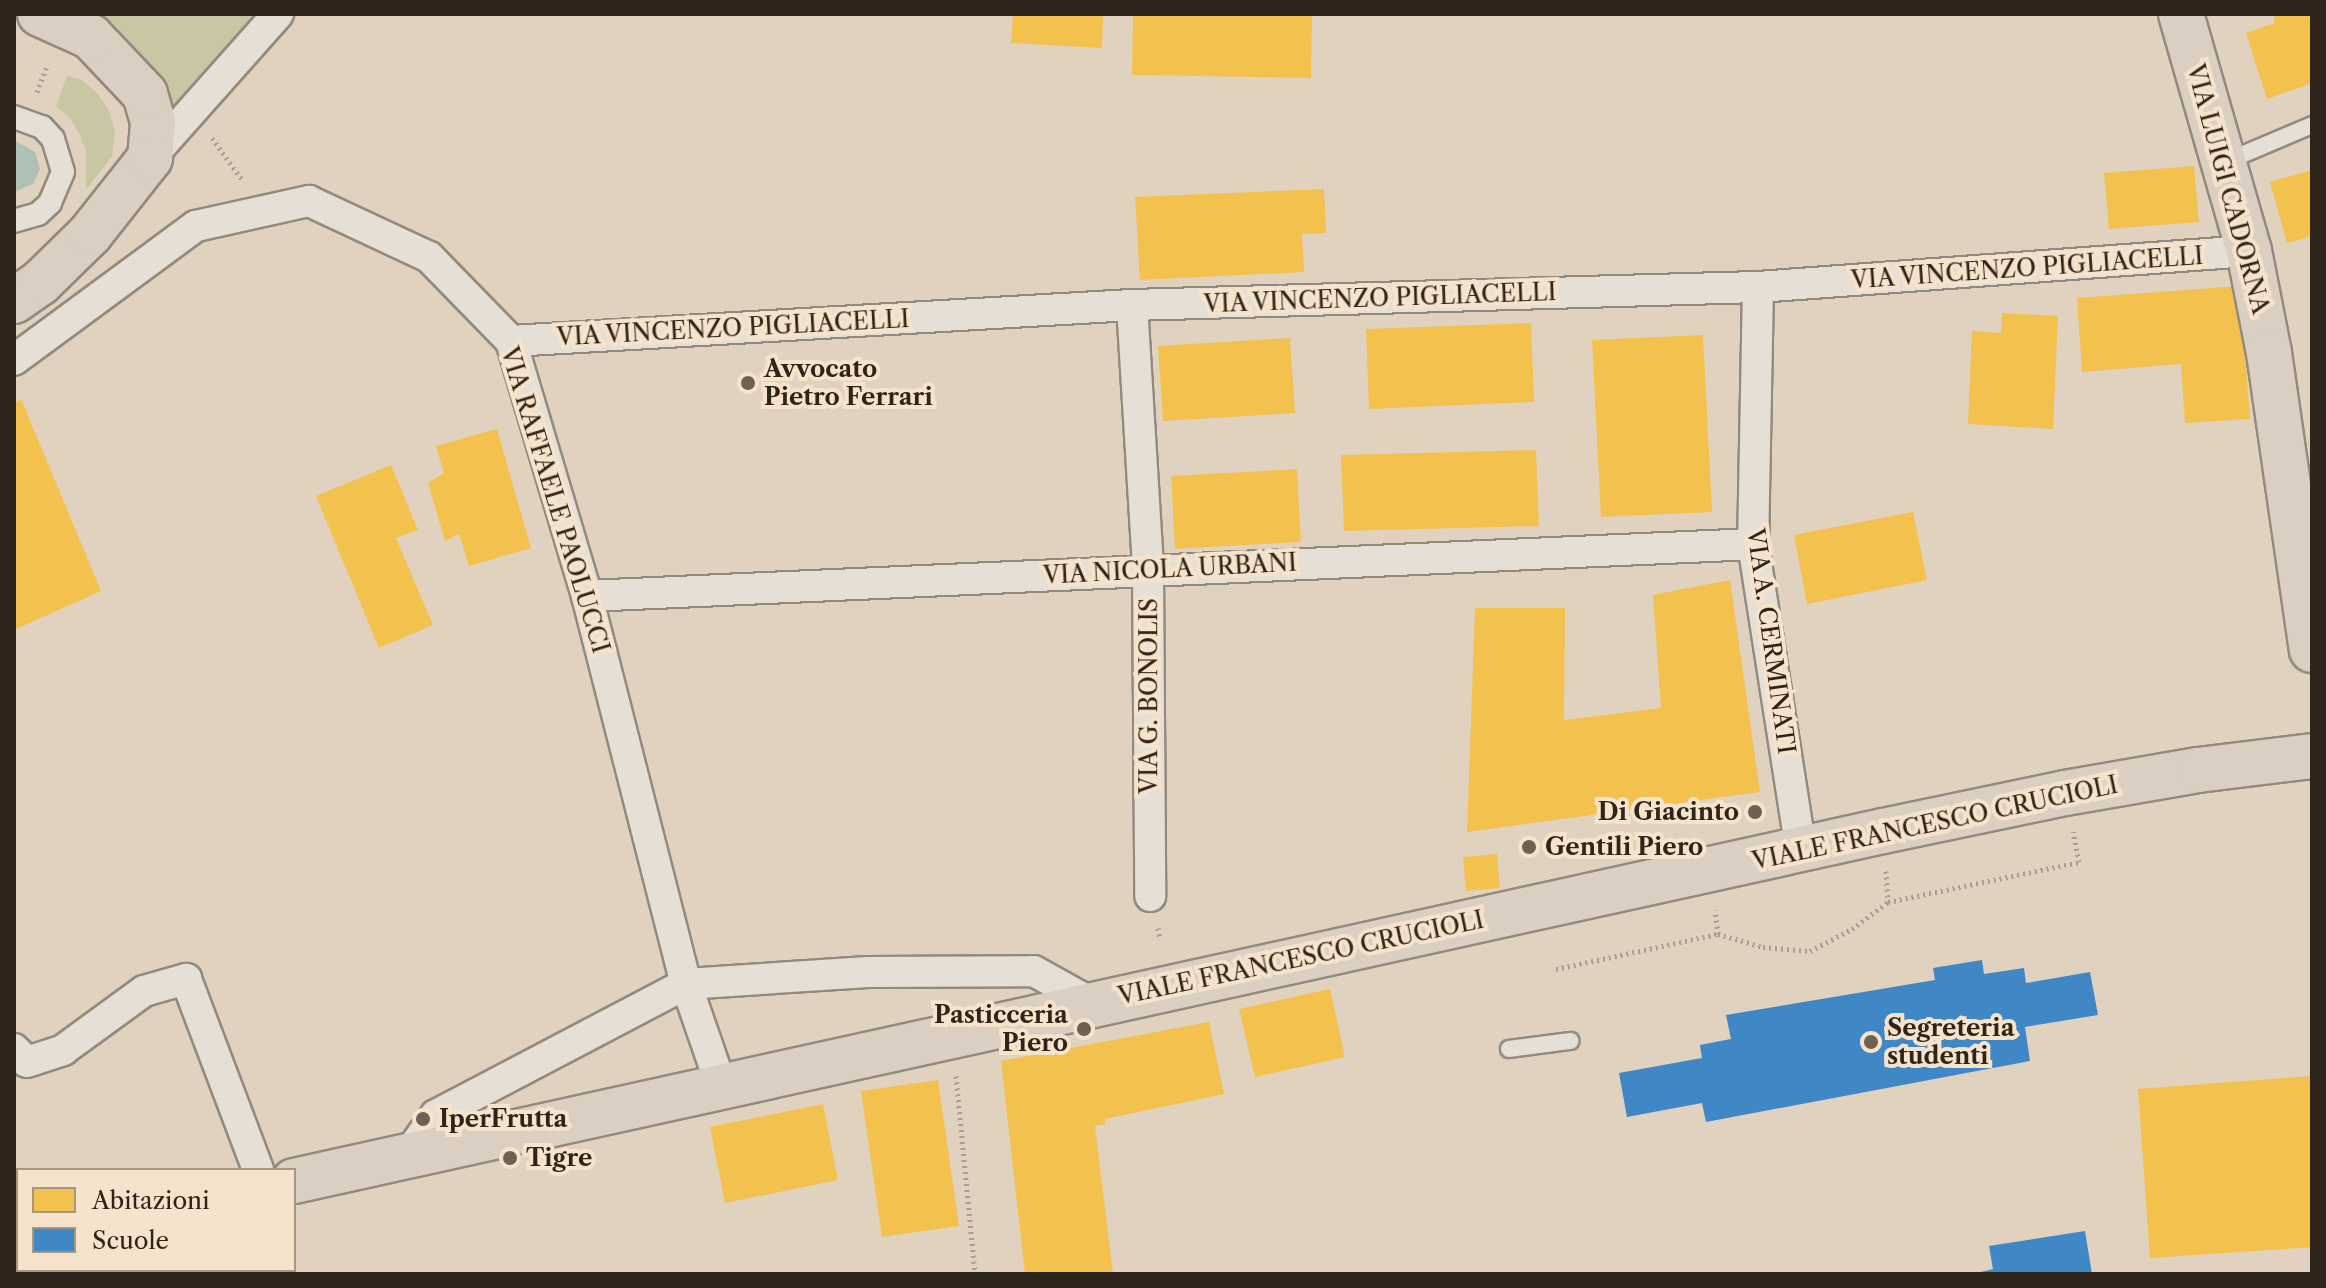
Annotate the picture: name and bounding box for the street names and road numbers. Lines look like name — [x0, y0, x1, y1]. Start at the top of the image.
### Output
street label: VIA LUIGI CADORNA — [2181, 60, 2275, 318]
street label: VIA VINCENZO PIGLIACELLI — [1849, 241, 2205, 295]
street label: VIA VINCENZO PIGLIACELLI — [1202, 277, 1558, 319]
street label: VIA VINCENZO PIGLIACELLI — [555, 304, 911, 352]
street label: VIA RAFFAELE PAOLUCCI — [494, 343, 616, 657]
street label: VIA A. CERMINATI — [1741, 525, 1801, 757]
street label: VIA NICOLA URBANI — [1041, 548, 1299, 590]
street label: VIA G. BONOLIS — [1135, 597, 1163, 795]
street label: VIALE FRANCESCO CRUCIOLI — [1749, 770, 2121, 876]
street label: VIALE FRANCESCO CRUCIOLI — [1115, 905, 1487, 1011]

